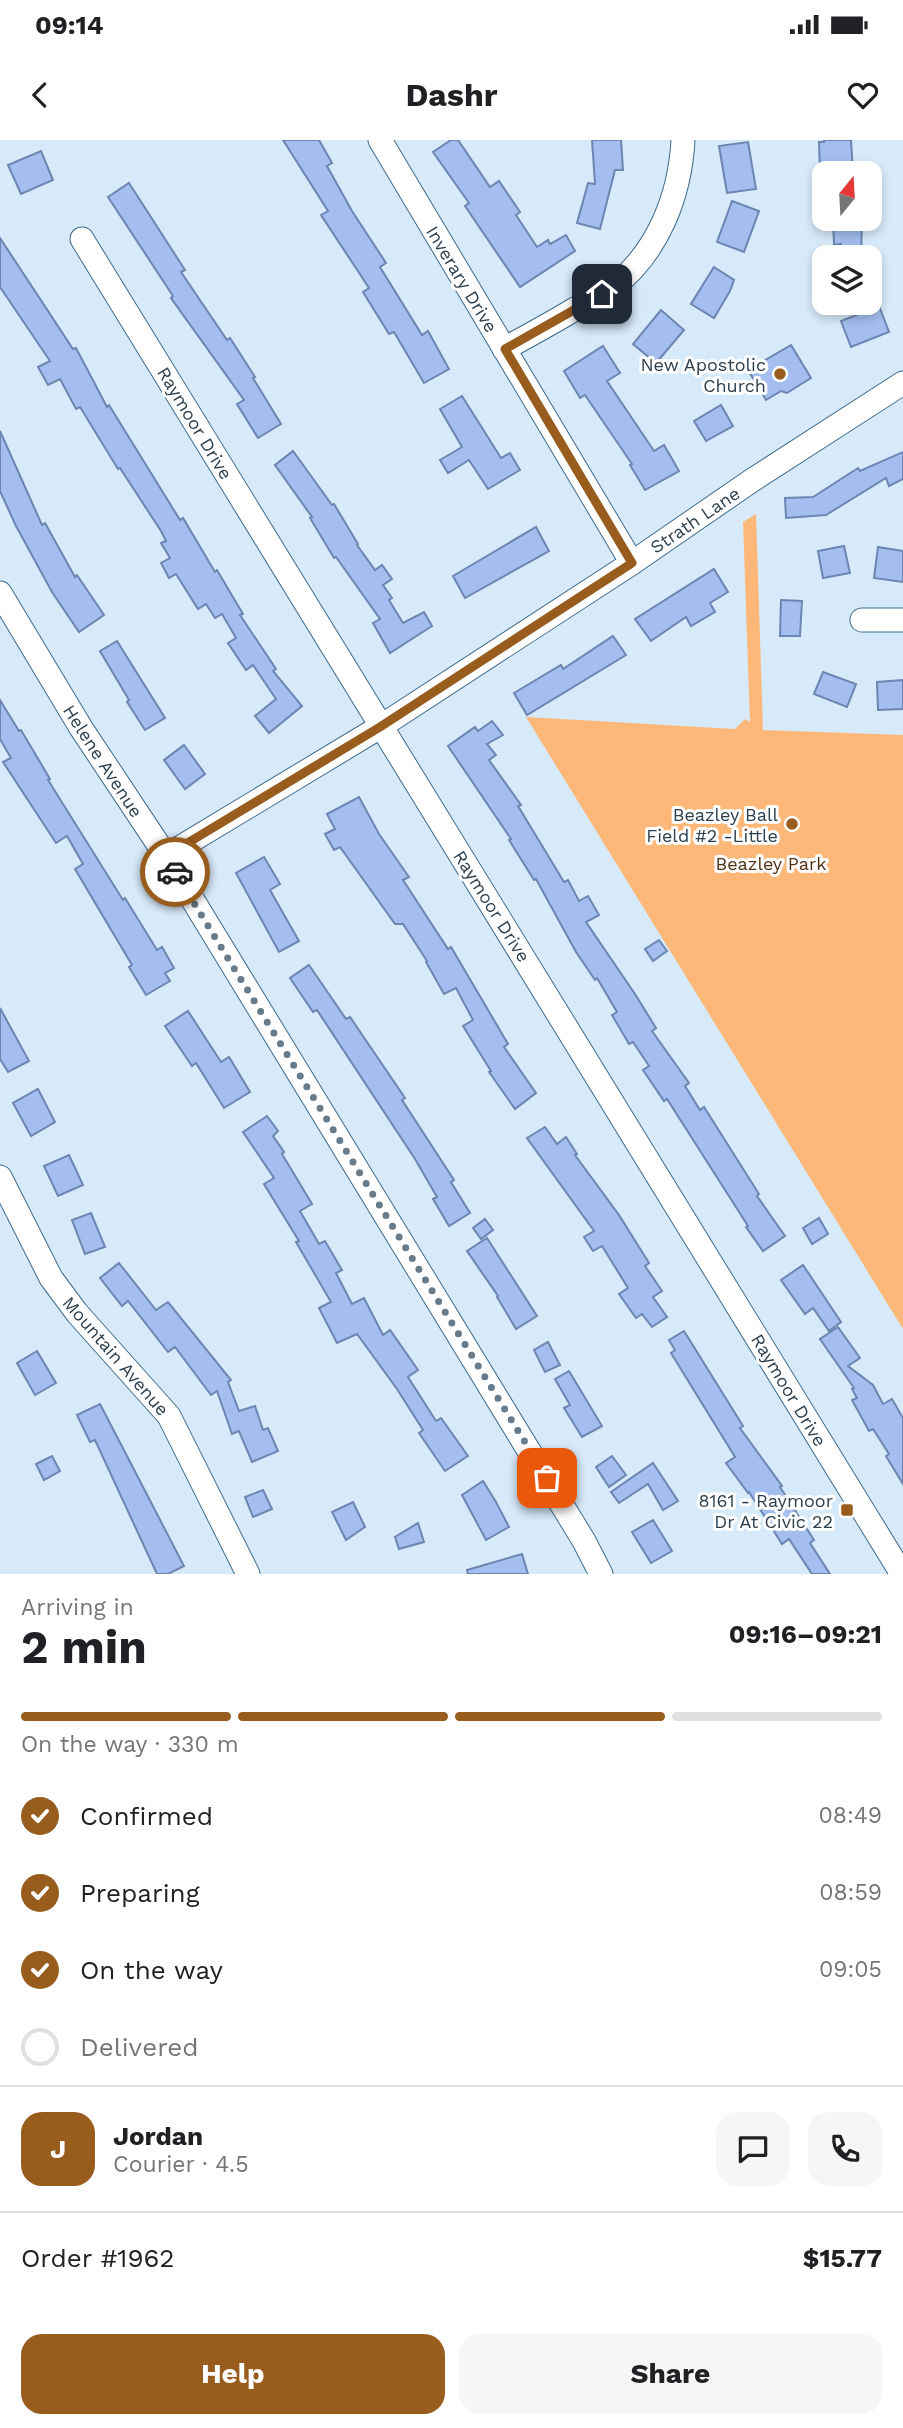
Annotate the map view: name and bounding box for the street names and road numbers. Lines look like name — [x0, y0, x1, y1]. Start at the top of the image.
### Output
street label: Inverary Drive — [422, 222, 502, 336]
street label: Raymoor Drive — [153, 363, 237, 483]
street label: Strath Lane — [646, 482, 744, 558]
street label: Helene Avenue — [59, 701, 147, 821]
street label: Raymoor Drive — [449, 846, 535, 966]
street label: Mountain Avenue — [59, 1292, 173, 1420]
street label: Raymoor Drive — [747, 1330, 831, 1450]

